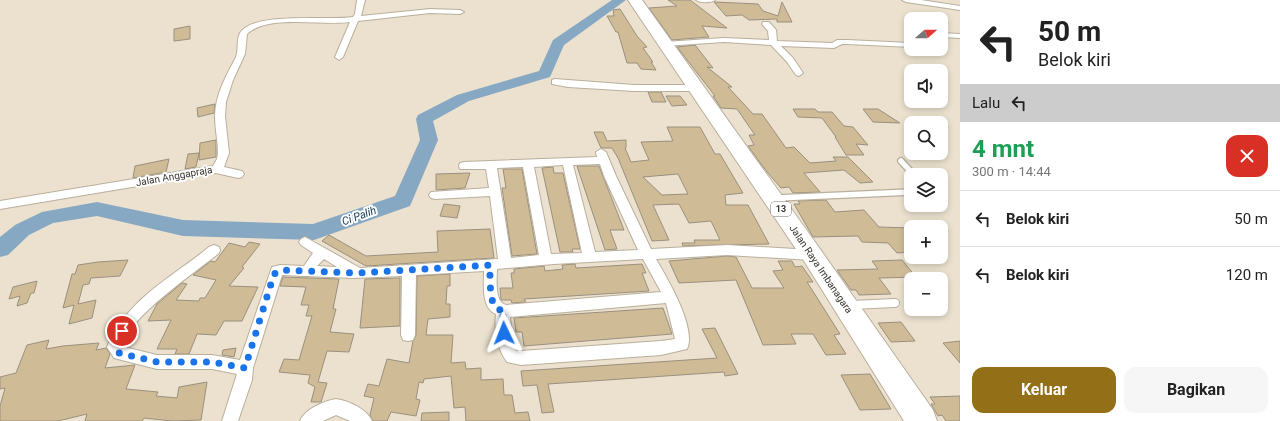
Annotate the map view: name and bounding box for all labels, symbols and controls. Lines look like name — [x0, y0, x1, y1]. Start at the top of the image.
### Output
north arrow — [904, 12, 948, 56]
map controls — [904, 12, 948, 316]
text: 50 m — [1038, 15, 1101, 48]
icon: left — [972, 16, 1024, 68]
text: Belok kiri — [1038, 49, 1111, 70]
button: sound — [904, 64, 948, 108]
icon: left — [1008, 92, 1030, 114]
text: Lalu — [972, 94, 1000, 112]
button: search — [904, 116, 948, 160]
text: 4 mnt — [972, 135, 1034, 163]
button: close — [1226, 135, 1268, 177]
street label: Jalan Anggapraja — [135, 164, 213, 188]
text: 300 m · 14:44 — [972, 164, 1051, 179]
button: layers — [904, 168, 948, 212]
road number: 13 — [771, 202, 791, 216]
water label: Ci Palih — [340, 204, 378, 228]
icon: left — [972, 208, 994, 230]
text: Belok kiri — [1006, 210, 1069, 228]
text: 50 m — [1234, 210, 1268, 228]
button: + — [904, 220, 948, 264]
street label: Jalan Raya Imbanagara — [787, 223, 855, 315]
icon: left — [972, 264, 994, 286]
text: Belok kiri — [1006, 266, 1069, 284]
text: 120 m — [1226, 266, 1268, 284]
button: − — [904, 272, 948, 316]
position arrow — [483, 312, 525, 354]
pin — [105, 314, 139, 348]
icon: arrive — [111, 320, 133, 342]
button: Keluar — [972, 367, 1116, 413]
button: Bagikan — [1124, 367, 1268, 413]

